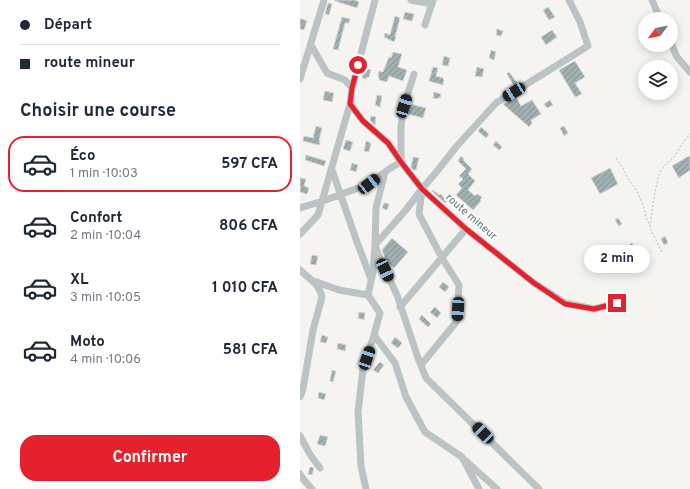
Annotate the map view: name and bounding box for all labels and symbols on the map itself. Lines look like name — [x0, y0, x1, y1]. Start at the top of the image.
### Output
north arrow — [638, 12, 678, 52]
route start — [349, 56, 367, 74]
car — [501, 81, 527, 103]
car — [395, 93, 413, 119]
car — [356, 172, 382, 196]
street label: route mineur — [442, 191, 500, 244]
callout: 2 min — [584, 245, 650, 273]
car — [374, 257, 396, 283]
route end — [608, 294, 626, 312]
car — [451, 297, 465, 321]
car — [357, 345, 377, 371]
car — [470, 420, 496, 446]

